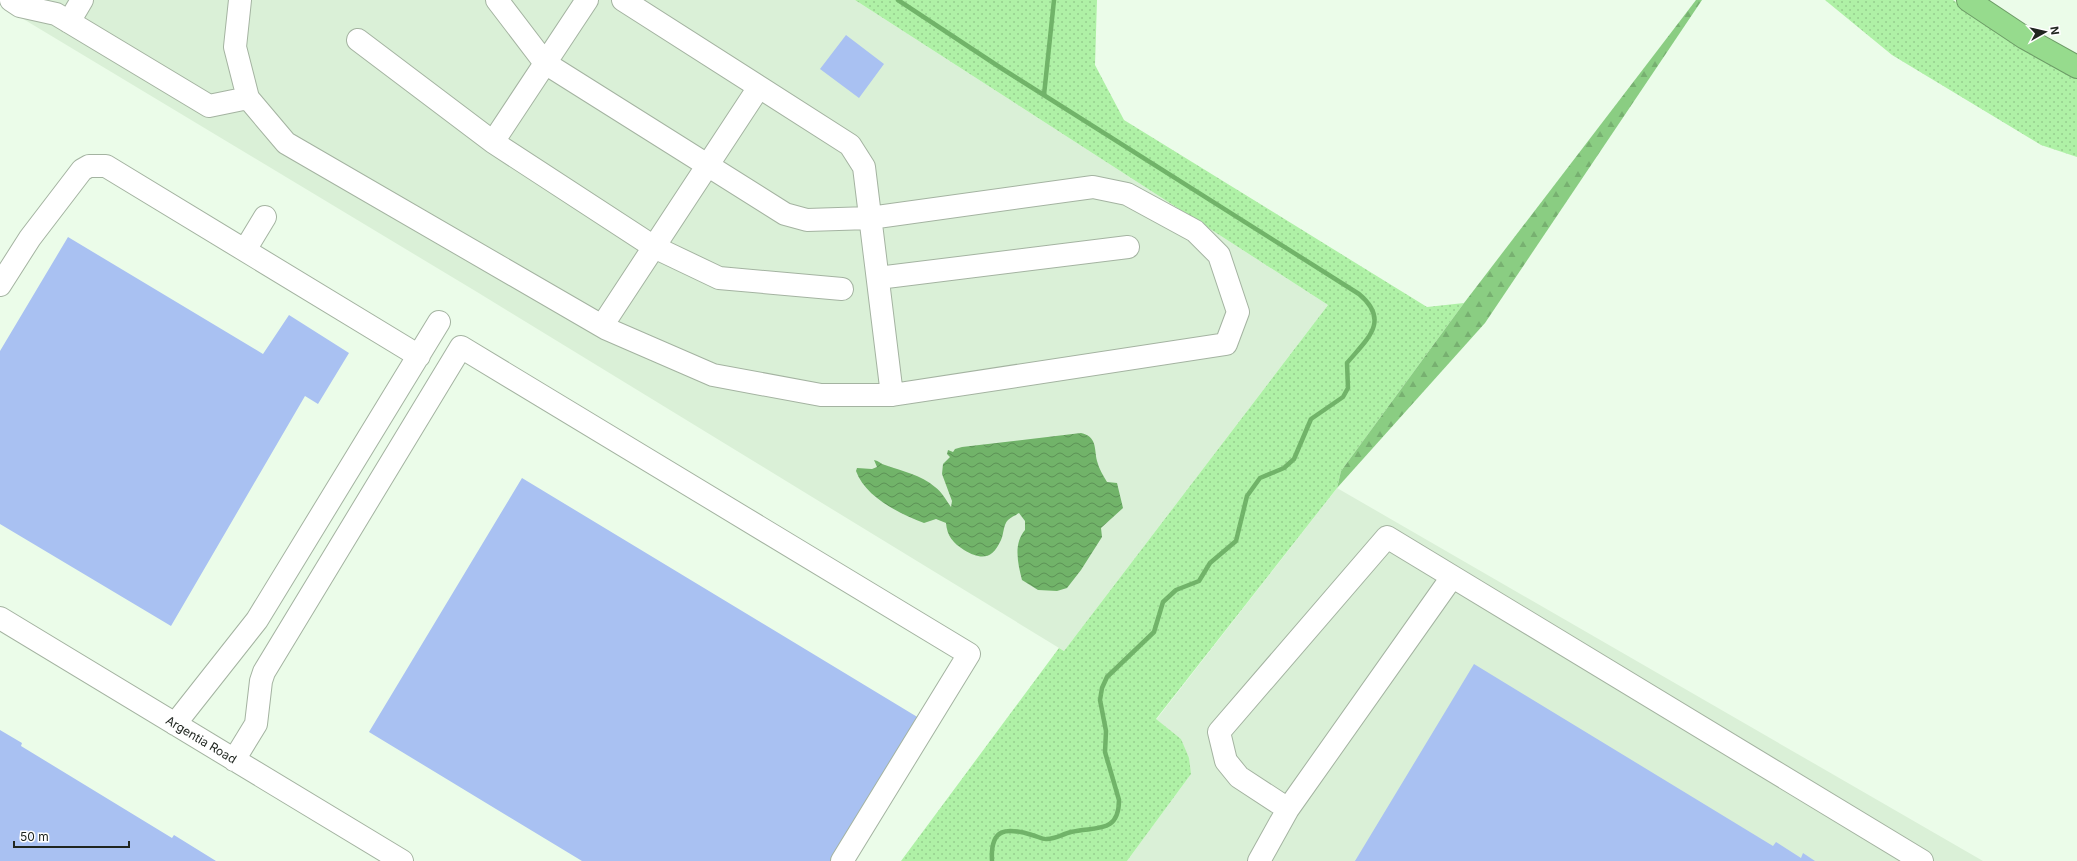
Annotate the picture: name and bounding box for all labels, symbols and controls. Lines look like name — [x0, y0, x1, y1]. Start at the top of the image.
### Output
north arrow — [2025, 12, 2065, 52]
text: N — [2047, 25, 2062, 36]
street label: Argentia Road — [163, 713, 239, 767]
scale bar — [14, 823, 129, 849]
text: 50 m — [20, 829, 49, 844]

